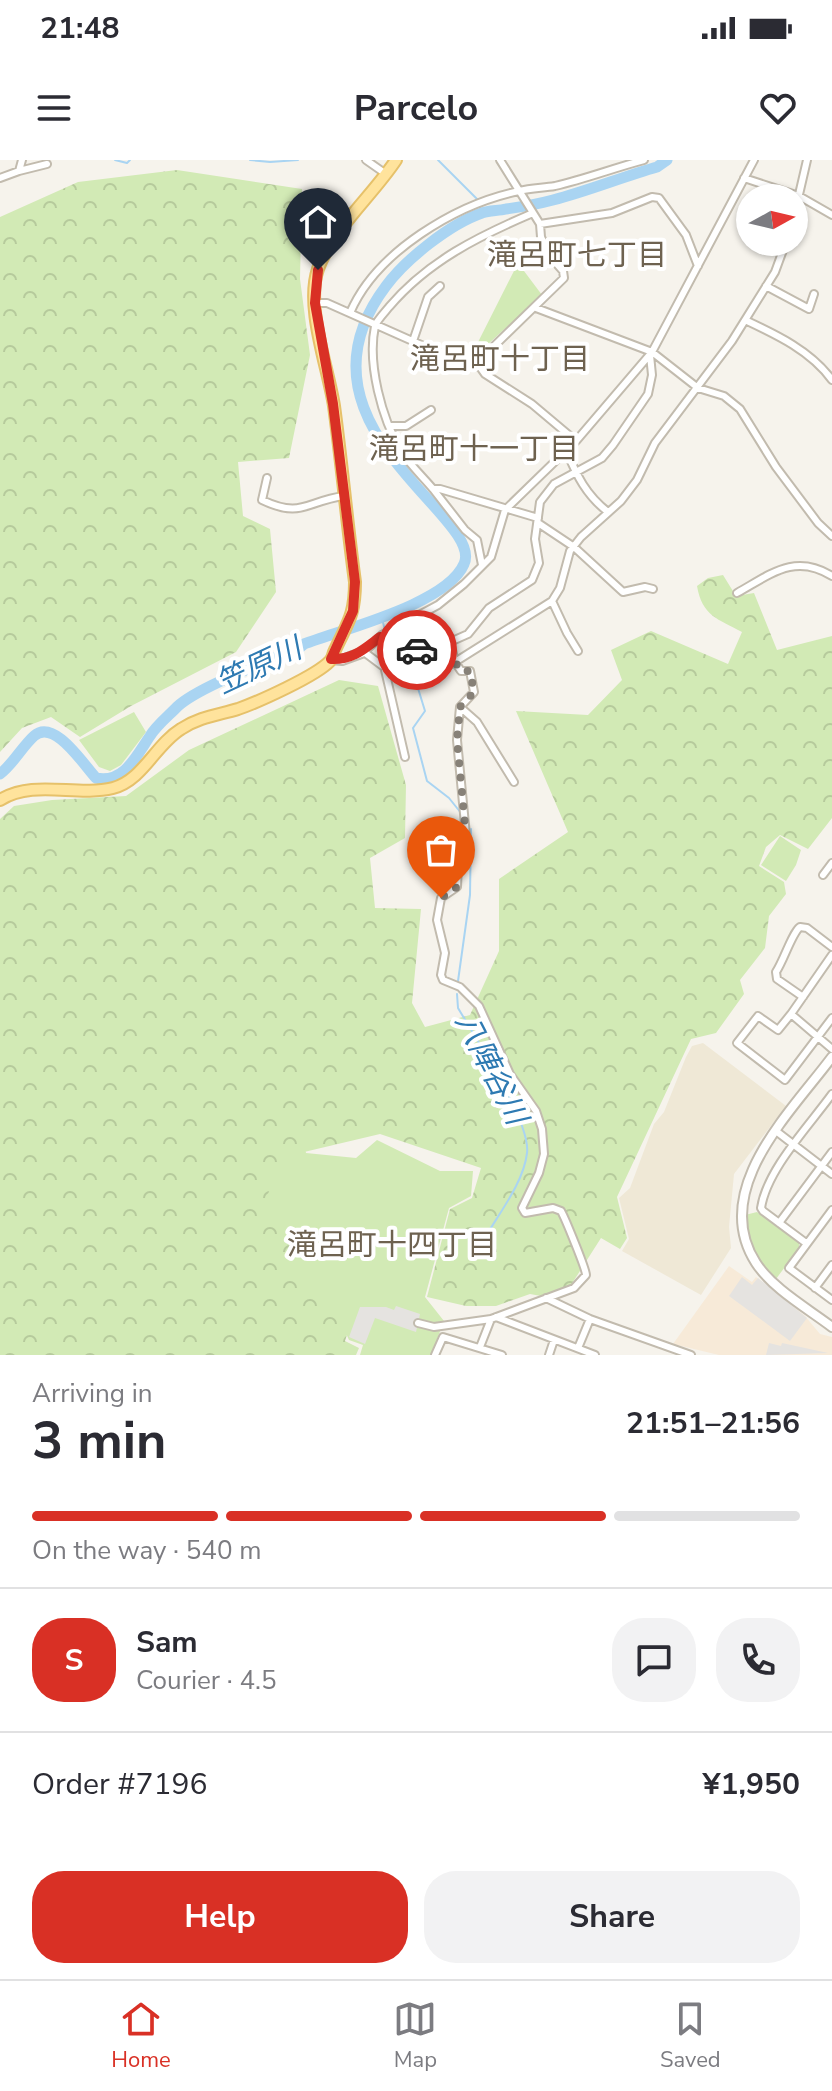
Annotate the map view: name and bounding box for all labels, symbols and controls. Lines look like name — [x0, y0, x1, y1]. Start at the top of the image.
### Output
text: 21:48 — [40, 8, 119, 49]
text: Parcelo — [354, 84, 478, 133]
icon: menu — [32, 86, 76, 130]
icon: heart — [756, 86, 800, 130]
north arrow — [736, 184, 808, 256]
map controls — [736, 184, 808, 256]
pin — [284, 188, 352, 270]
icon: home — [296, 200, 340, 244]
district label: 滝呂町七丁目 — [487, 235, 667, 276]
district label: 滝呂町十丁目 — [410, 339, 590, 380]
district label: 滝呂町十一丁目 — [369, 429, 579, 470]
courier — [377, 610, 457, 690]
water label: 笠原川 — [210, 627, 311, 704]
icon: car — [395, 628, 439, 672]
pin — [407, 816, 475, 898]
icon: bag — [419, 828, 463, 872]
water label: 八陣谷川 — [445, 1006, 538, 1134]
district label: 滝呂町十四丁目 — [287, 1225, 497, 1266]
text: Arriving in — [32, 1376, 153, 1411]
text: 21:51–21:56 — [626, 1403, 800, 1444]
text: 3 min — [32, 1405, 167, 1476]
text: On the way · 540 m — [32, 1533, 261, 1568]
button: chat — [612, 1618, 696, 1702]
button: phone — [716, 1618, 800, 1702]
text: Sam — [136, 1622, 198, 1663]
text: S — [65, 1640, 83, 1681]
text: Courier · 4.5 — [136, 1663, 277, 1698]
text: Order #7196 — [32, 1764, 207, 1805]
text: ¥1,950 — [703, 1764, 800, 1805]
button: Help — [32, 1871, 408, 1963]
button: Share — [424, 1871, 800, 1963]
tab: Home — [111, 1997, 171, 2075]
tab: Map — [393, 1997, 437, 2075]
tab: Saved — [660, 1997, 721, 2075]

